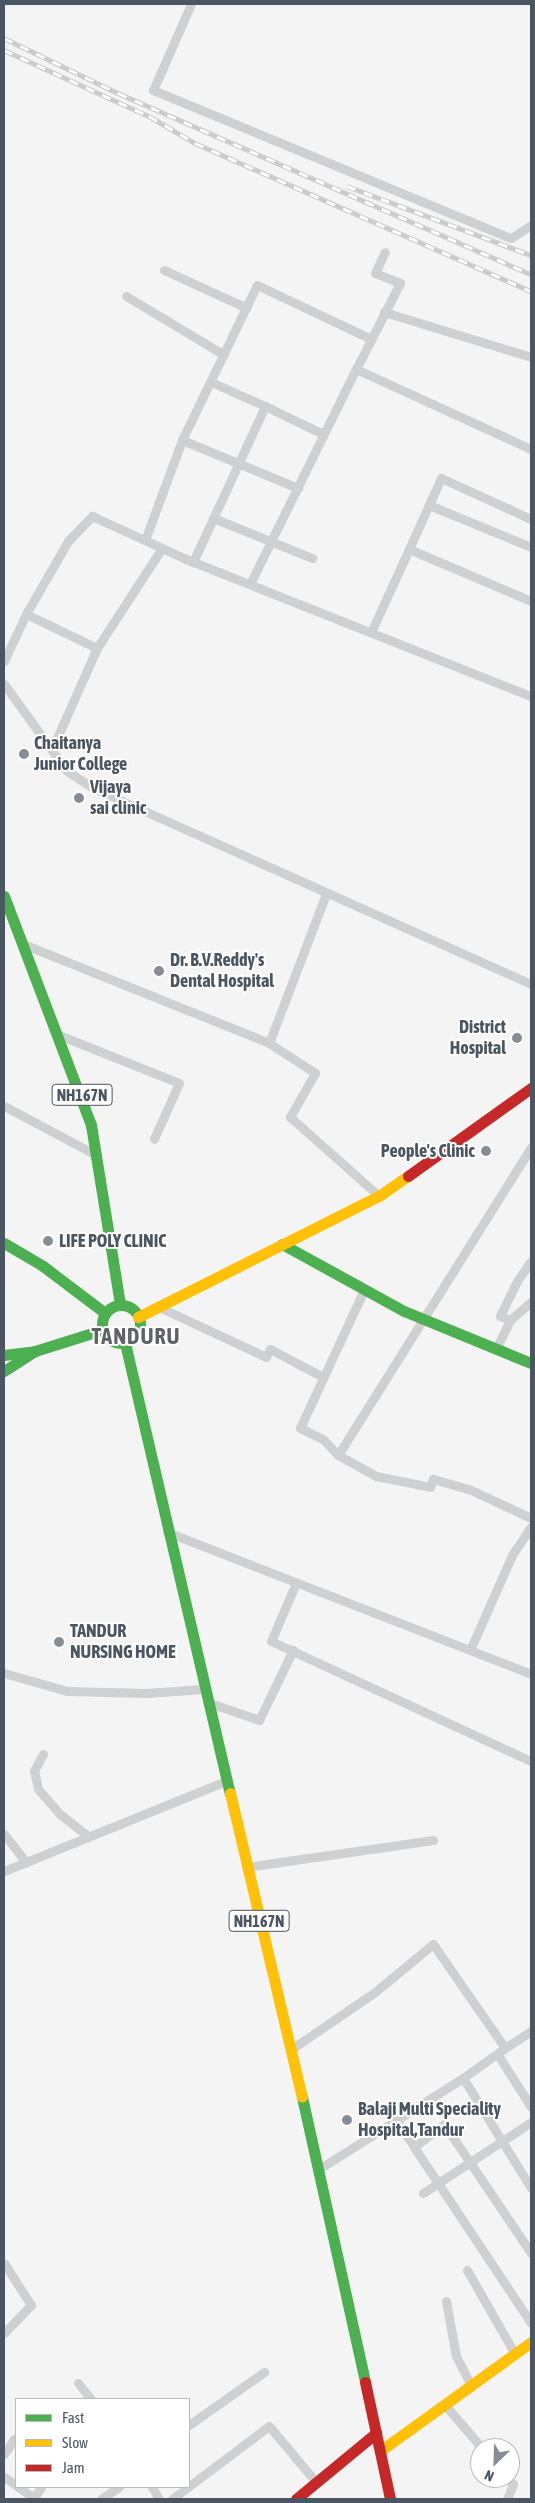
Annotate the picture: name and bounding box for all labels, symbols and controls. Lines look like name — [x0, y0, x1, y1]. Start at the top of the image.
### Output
place label: Chaitanya Junior College — [34, 733, 127, 776]
marker: Chaitanya Junior College — [18, 748, 30, 760]
place label: Vijaya sai clinic — [90, 777, 146, 820]
marker: Vijaya sai clinic — [72, 791, 86, 805]
place label: Dr. B.V.Reddy's Dental Hospital — [170, 950, 274, 992]
marker: Dr. B.V.Reddy's Dental Hospital — [152, 964, 166, 978]
place label: District Hospital — [450, 1017, 506, 1060]
marker: District Hospital — [510, 1031, 524, 1045]
road number: NH167N — [51, 1082, 113, 1108]
place label: People's Clinic — [381, 1140, 475, 1162]
marker: People's Clinic — [479, 1144, 493, 1158]
place label: LIFE POLY CLINIC — [59, 1230, 166, 1252]
marker: LIFE POLY CLINIC — [41, 1234, 55, 1248]
district label: TANDURU — [91, 1324, 181, 1350]
place label: TANDUR NURSING HOME — [70, 1621, 176, 1664]
marker: TANDUR NURSING HOME — [52, 1635, 66, 1649]
road number: NH167N — [228, 1908, 290, 1934]
place label: Balaji Multi Speciality Hospital,Tandur — [358, 2099, 501, 2142]
marker: Balaji Multi Speciality Hospital,Tandur — [340, 2113, 354, 2127]
legend — [15, 2398, 190, 2488]
text: Fast — [62, 2409, 84, 2426]
text: Slow — [62, 2434, 88, 2451]
north arrow — [470, 2438, 520, 2488]
text: Jam — [62, 2459, 85, 2476]
text: N — [482, 2467, 496, 2485]

